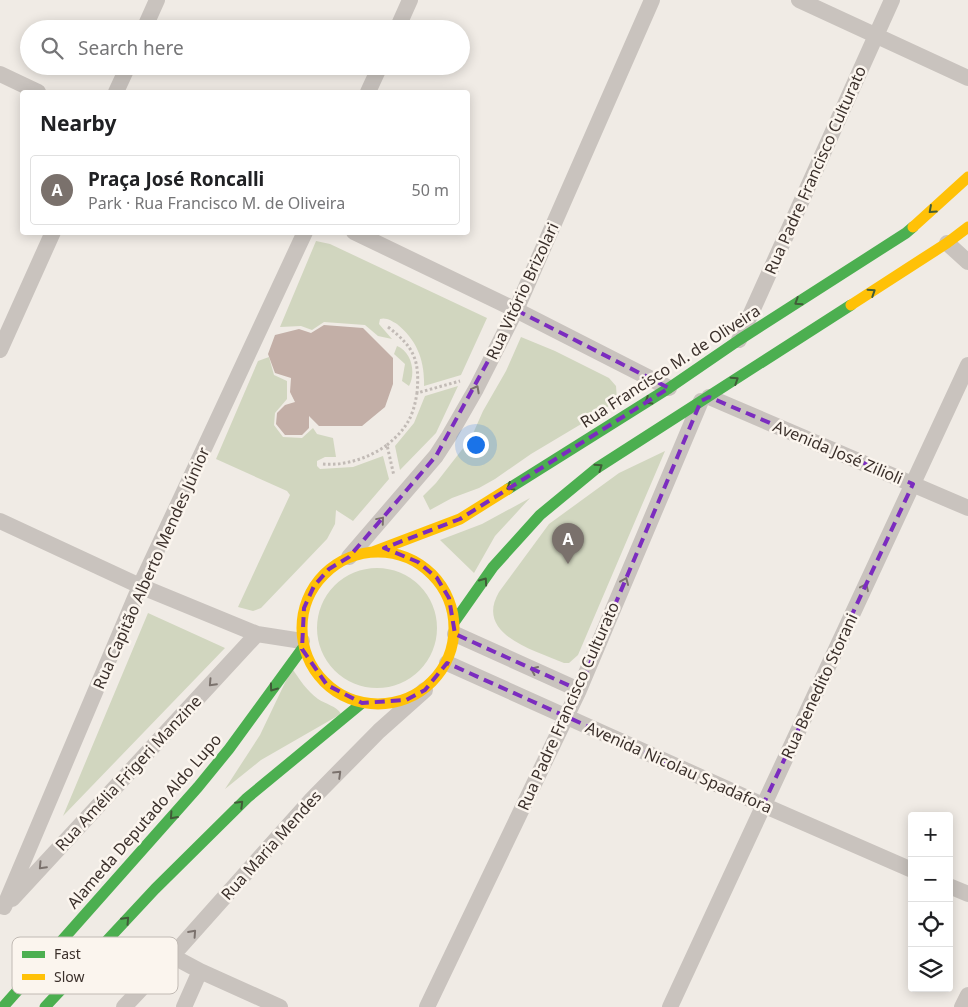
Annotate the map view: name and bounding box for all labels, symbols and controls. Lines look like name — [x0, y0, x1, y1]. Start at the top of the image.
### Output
search box — [20, 20, 470, 75]
icon: search — [38, 34, 66, 62]
text: Search here — [78, 35, 184, 61]
street label: Rua Padre Francisco Culturato — [759, 62, 871, 278]
text: Nearby — [40, 109, 116, 137]
text: Praça José Roncalli — [88, 166, 264, 192]
text: A — [51, 179, 63, 201]
text: 50 m — [412, 179, 449, 201]
text: Park · Rua Francisco M. de Oliveira — [88, 192, 345, 214]
one-way arrow — [928, 204, 937, 213]
street label: Rua Vitório Brizolari — [481, 219, 563, 363]
one-way arrow — [867, 288, 876, 298]
one-way arrow — [795, 296, 804, 305]
street label: Rua Francisco M. de Oliveira — [576, 299, 764, 433]
one-way arrow — [730, 376, 739, 386]
one-way arrow — [470, 385, 480, 394]
one-way arrow — [645, 395, 654, 405]
street label: Avenida José Zilioli — [770, 415, 906, 489]
your location — [463, 432, 489, 458]
street label: Rua Capitão Alberto Mendes Júnior — [88, 443, 215, 692]
one-way arrow — [593, 464, 602, 473]
one-way arrow — [507, 481, 516, 491]
one-way arrow — [375, 516, 384, 525]
pin: A — [552, 523, 584, 564]
one-way arrow — [619, 577, 629, 586]
one-way arrow — [478, 578, 486, 587]
one-way arrow — [859, 583, 869, 592]
street label: Rua Padre Francisco Culturato — [512, 598, 624, 814]
street label: Rua Benedito Storani — [776, 610, 862, 762]
one-way arrow — [530, 666, 539, 676]
one-way arrow — [209, 677, 218, 686]
one-way arrow — [270, 682, 279, 692]
street label: Rua Amélia Frigeri Manzine — [50, 690, 206, 856]
street label: Avenida Nicolau Spadafora — [582, 716, 776, 818]
street label: Alameda Deputado Aldo Lupo — [62, 729, 226, 913]
one-way arrow — [332, 770, 341, 779]
street label: Rua Maria Mendes — [216, 786, 326, 904]
one-way arrow — [234, 801, 243, 810]
one-way arrow — [170, 810, 179, 819]
map controls — [908, 812, 953, 992]
button: + — [908, 812, 953, 857]
button: − — [908, 857, 953, 902]
one-way arrow — [39, 861, 48, 870]
button: locate — [908, 902, 953, 947]
one-way arrow — [120, 917, 129, 926]
one-way arrow — [187, 929, 196, 938]
legend — [12, 937, 178, 994]
text: Fast — [54, 944, 81, 963]
button: layers — [908, 947, 953, 992]
text: Slow — [54, 967, 85, 986]

